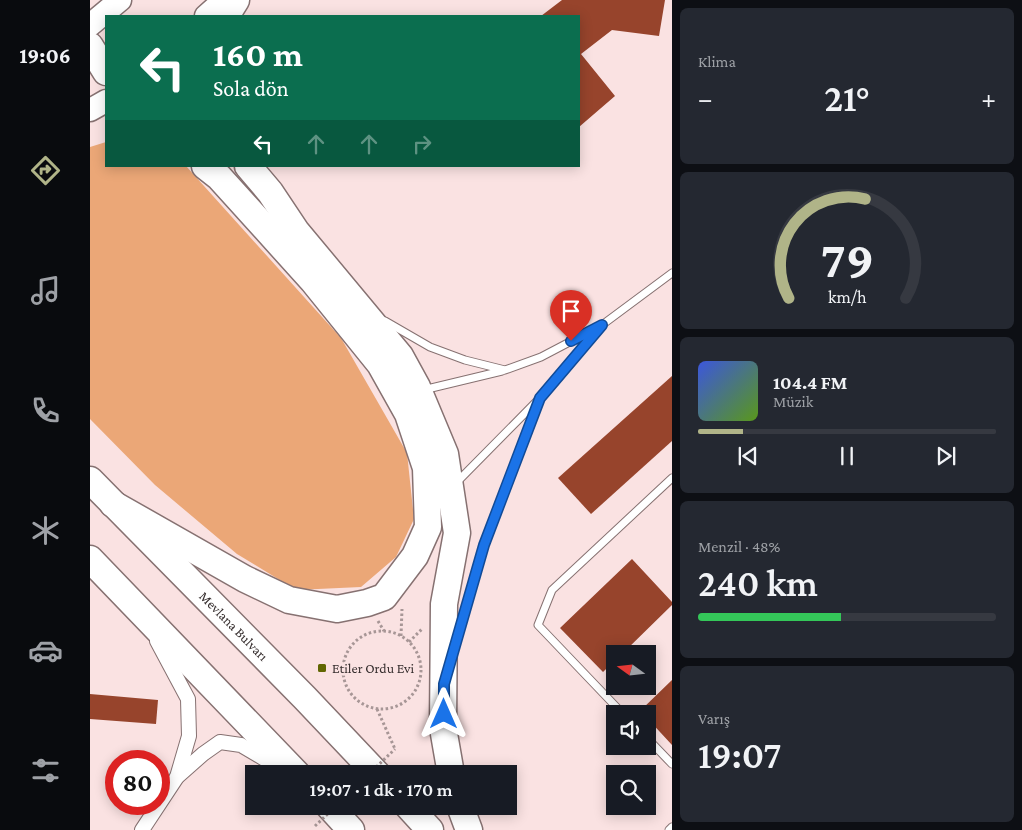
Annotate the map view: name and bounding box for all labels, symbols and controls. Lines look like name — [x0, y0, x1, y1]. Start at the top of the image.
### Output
icon: left — [130, 35, 195, 100]
text: 160 m — [213, 35, 303, 74]
text: 19:06 — [19, 43, 71, 68]
text: Klima — [698, 53, 736, 70]
text: Sola dön — [213, 76, 289, 101]
text: 21° — [824, 77, 870, 119]
text: − — [698, 83, 713, 114]
text: + — [981, 83, 996, 114]
icon: left — [249, 130, 277, 158]
icon: ahead — [302, 130, 330, 158]
icon: ahead — [355, 130, 383, 158]
icon: right — [408, 130, 436, 158]
icon: directions — [28, 153, 63, 188]
text: 79 — [820, 230, 874, 288]
icon: music — [28, 273, 63, 308]
text: km/h — [828, 287, 867, 307]
pin — [550, 290, 592, 341]
icon: arrive — [557, 297, 585, 325]
text: 104.4 FM — [773, 372, 847, 393]
icon: phone — [28, 393, 63, 428]
text: Müzik — [773, 393, 813, 410]
icon: previous — [734, 442, 762, 470]
icon: pause — [833, 442, 861, 470]
icon: next — [932, 442, 960, 470]
icon: climate — [28, 513, 63, 548]
text: Menzil · 48% — [698, 538, 780, 555]
text: 240 km — [698, 562, 818, 604]
street label: Mevlana Bulvarı — [196, 588, 272, 664]
icon: car — [28, 633, 63, 668]
north arrow — [606, 645, 656, 695]
map controls — [606, 645, 656, 815]
place label: Etiler Ordu Evi — [332, 660, 414, 676]
marker: Etiler Ordu Evi — [316, 662, 328, 674]
position arrow — [417, 687, 469, 739]
button: sound — [606, 705, 656, 755]
text: Varış — [698, 710, 730, 727]
text: 19:07 — [698, 734, 781, 776]
speed limit sign: 80 — [105, 750, 170, 815]
icon: filters — [28, 753, 63, 788]
button: search — [606, 765, 656, 815]
text: 19:07 · 1 dk · 170 m — [309, 779, 453, 800]

